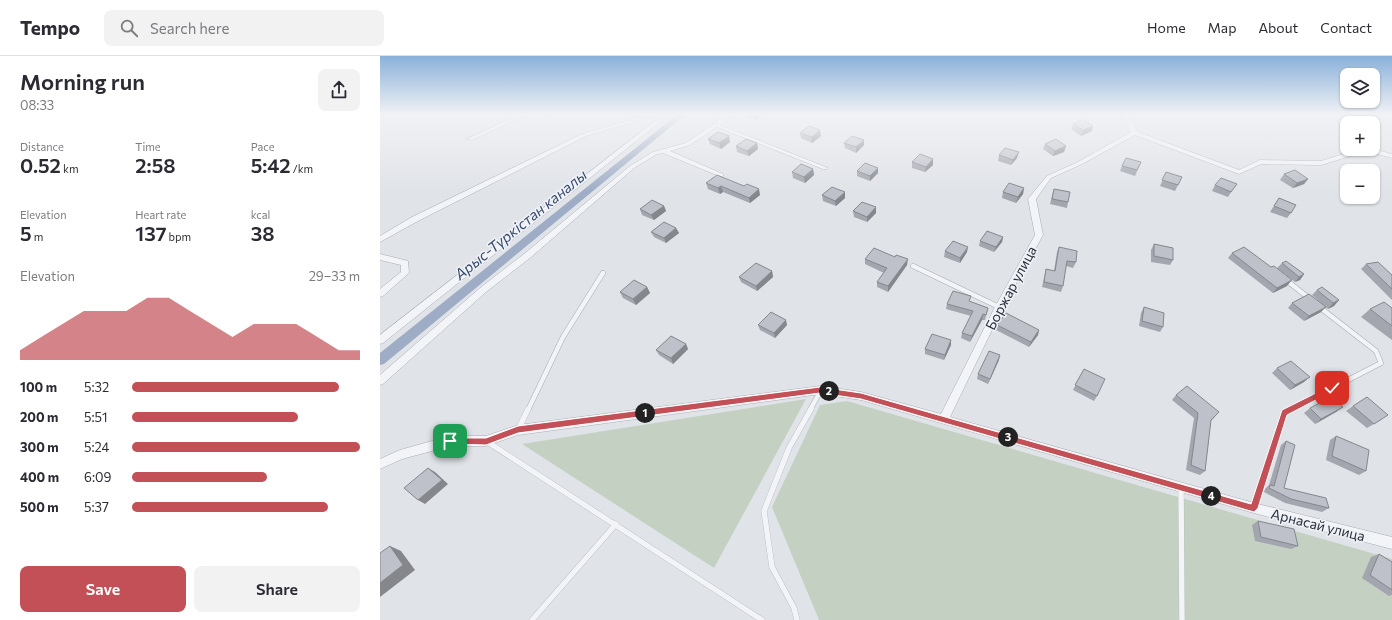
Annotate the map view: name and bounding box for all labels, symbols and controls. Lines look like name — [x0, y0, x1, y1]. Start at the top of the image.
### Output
search box — [104, 10, 384, 46]
text: Tempo — [20, 16, 80, 39]
icon: search — [118, 17, 140, 39]
text: Search here — [150, 19, 229, 37]
text: Home — [1147, 19, 1186, 36]
text: Map — [1208, 19, 1236, 36]
text: About — [1258, 19, 1298, 36]
text: Contact — [1320, 19, 1372, 36]
text: Morning run — [20, 68, 145, 95]
map controls — [1340, 68, 1380, 204]
button: layers — [1340, 68, 1380, 108]
button: share — [318, 69, 360, 111]
text: 08:33 — [20, 97, 54, 113]
button: + — [1340, 116, 1380, 156]
text: Distance — [20, 140, 64, 153]
text: Time — [135, 140, 161, 153]
text: Pace — [251, 140, 275, 153]
text: 0.52 — [20, 153, 61, 177]
text: 2:58 — [135, 153, 176, 177]
text: 5:42 — [251, 153, 291, 177]
text: km — [61, 162, 79, 175]
text: /km — [291, 162, 313, 175]
button: − — [1340, 164, 1380, 204]
water label: Арыс-Түркістан каналы — [450, 165, 590, 284]
text: Elevation — [20, 208, 66, 221]
text: Heart rate — [135, 208, 186, 221]
text: kcal — [251, 208, 270, 221]
text: 5 — [20, 221, 32, 245]
text: 137 — [135, 221, 167, 245]
text: 38 — [251, 221, 275, 245]
text: m — [32, 230, 43, 243]
text: bpm — [167, 230, 191, 243]
street label: Боржар улица — [981, 243, 1040, 333]
text: Elevation — [20, 268, 75, 284]
text: 29–33 m — [309, 268, 360, 284]
pin — [1315, 371, 1349, 405]
icon: check — [1321, 377, 1343, 399]
text: 100 m — [20, 379, 57, 395]
text: 5:32 — [84, 379, 109, 395]
pin: 2 — [819, 381, 839, 401]
text: 2 — [826, 384, 832, 397]
pin: 1 — [635, 403, 655, 423]
text: 1 — [643, 406, 647, 419]
text: 200 m — [20, 409, 58, 425]
text: 5:51 — [84, 409, 108, 425]
pin — [433, 424, 467, 458]
pin: 3 — [998, 427, 1018, 447]
icon: arrive — [439, 430, 461, 452]
text: 3 — [1005, 430, 1011, 443]
text: 300 m — [20, 439, 59, 455]
text: 5:24 — [84, 439, 109, 455]
text: 400 m — [20, 469, 59, 485]
text: 6:09 — [84, 469, 111, 485]
pin: 4 — [1201, 486, 1221, 506]
text: 4 — [1208, 489, 1214, 502]
text: 500 m — [20, 499, 59, 515]
text: 5:37 — [84, 499, 109, 515]
street label: Арнасай улица — [1269, 505, 1367, 544]
button: Save — [20, 566, 186, 612]
button: Share — [194, 566, 360, 612]

